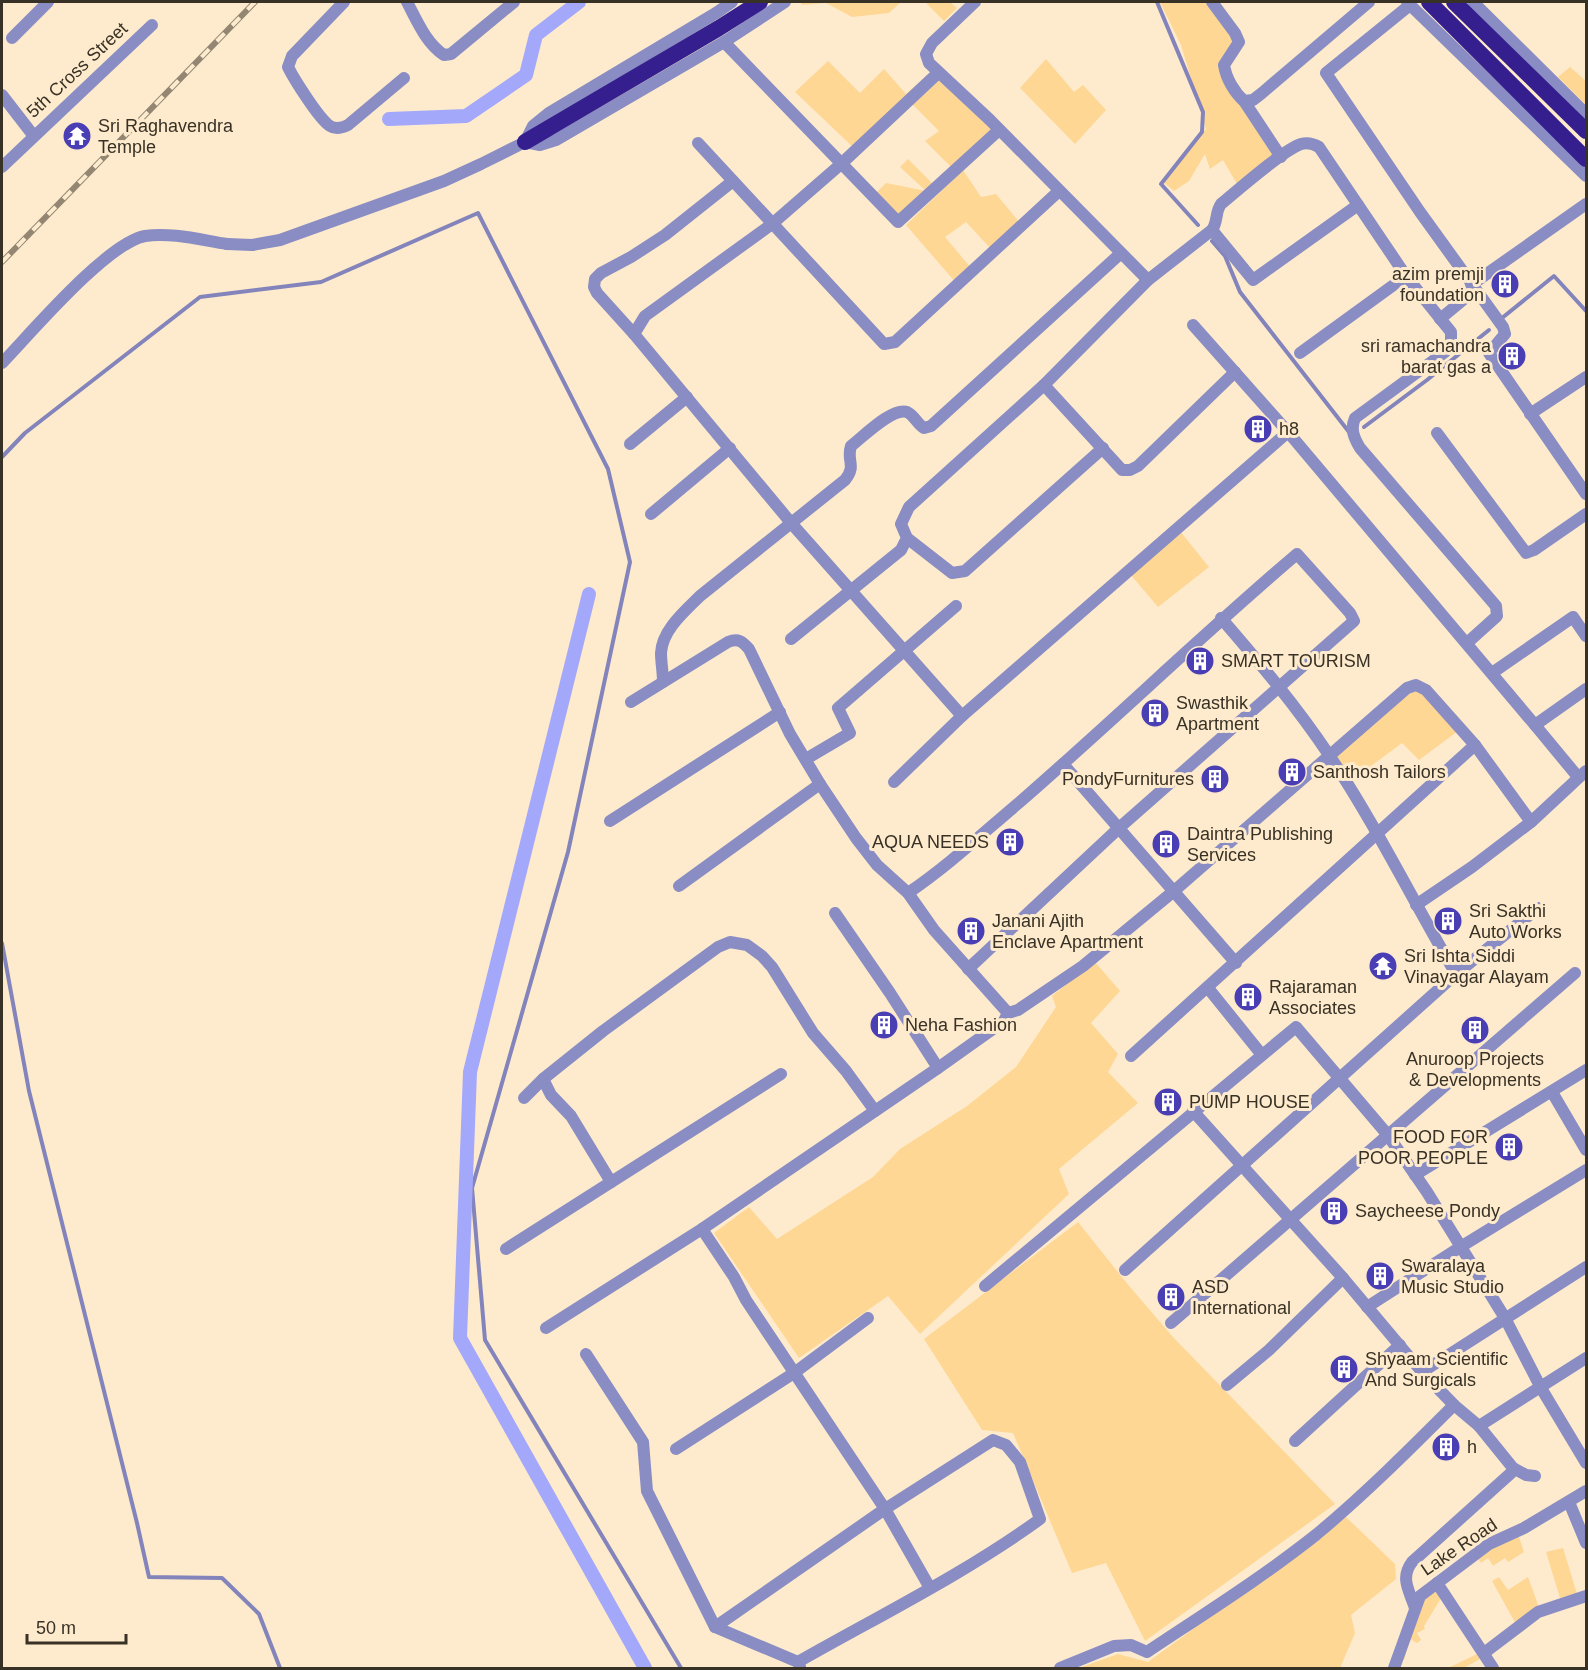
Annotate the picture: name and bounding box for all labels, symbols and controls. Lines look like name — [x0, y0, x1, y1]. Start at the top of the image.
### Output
street label: 5th Cross Street — [23, 18, 131, 122]
place label: Sri Raghavendra Temple — [98, 116, 234, 157]
temple icon: Sri Raghavendra Temple — [61, 120, 93, 152]
place label: azim premji foundation — [1392, 264, 1484, 305]
building icon: azim premji foundation — [1489, 268, 1521, 300]
place label: sri ramachandra barat gas a — [1361, 336, 1492, 377]
building icon: sri ramachandra barat gas a — [1496, 340, 1528, 372]
building icon: h8 — [1242, 413, 1274, 445]
place label: h8 — [1279, 419, 1299, 439]
building icon: SMART TOURISM — [1184, 645, 1216, 677]
place label: SMART TOURISM — [1221, 651, 1371, 671]
place label: Swasthik Apartment — [1176, 693, 1259, 734]
building icon: Swasthik Apartment — [1139, 697, 1171, 729]
building icon: Santhosh Tailors — [1276, 756, 1308, 788]
place label: Santhosh Tailors — [1313, 762, 1446, 782]
building icon: PondyFurnitures — [1199, 763, 1231, 795]
place label: PondyFurnitures — [1062, 769, 1194, 789]
place label: Daintra Publishing Services — [1187, 824, 1333, 865]
building icon: AQUA NEEDS — [994, 826, 1026, 858]
building icon: Daintra Publishing Services — [1150, 828, 1182, 860]
place label: AQUA NEEDS — [872, 832, 989, 852]
place label: Sri Sakthi Auto Works — [1469, 901, 1562, 942]
building icon: Sri Sakthi Auto Works — [1432, 905, 1464, 937]
place label: Janani Ajith Enclave Apartment — [992, 911, 1143, 952]
building icon: Janani Ajith Enclave Apartment — [955, 915, 987, 947]
place label: Sri Ishta Siddi Vinayagar Alayam — [1404, 946, 1549, 987]
temple icon: Sri Ishta Siddi Vinayagar Alayam — [1367, 950, 1399, 982]
place label: Rajaraman Associates — [1269, 977, 1357, 1018]
building icon: Rajaraman Associates — [1232, 981, 1264, 1013]
building icon: Neha Fashion — [868, 1009, 900, 1041]
building icon: Anuroop Projects & Developments — [1459, 1014, 1491, 1046]
place label: Neha Fashion — [905, 1015, 1017, 1035]
place label: Anuroop Projects & Developments — [1406, 1049, 1544, 1090]
building icon: PUMP HOUSE — [1152, 1086, 1184, 1118]
place label: PUMP HOUSE — [1189, 1092, 1310, 1112]
place label: FOOD FOR POOR PEOPLE — [1358, 1127, 1488, 1168]
building icon: FOOD FOR POOR PEOPLE — [1493, 1131, 1525, 1163]
building icon: Saycheese Pondy — [1318, 1195, 1350, 1227]
place label: Saycheese Pondy — [1355, 1201, 1500, 1221]
place label: Swaralaya Music Studio — [1401, 1256, 1504, 1297]
building icon: Swaralaya Music Studio — [1364, 1260, 1396, 1292]
place label: ASD International — [1192, 1277, 1291, 1318]
building icon: ASD International — [1155, 1281, 1187, 1313]
place label: Shyaam Scientific And Surgicals — [1365, 1349, 1508, 1390]
building icon: Shyaam Scientific And Surgicals — [1328, 1353, 1360, 1385]
building icon: h — [1430, 1431, 1462, 1463]
place label: h — [1467, 1437, 1477, 1457]
street label: Lake Road — [1417, 1514, 1501, 1580]
scale bar — [27, 1607, 126, 1645]
text: 50 m — [36, 1618, 76, 1638]

